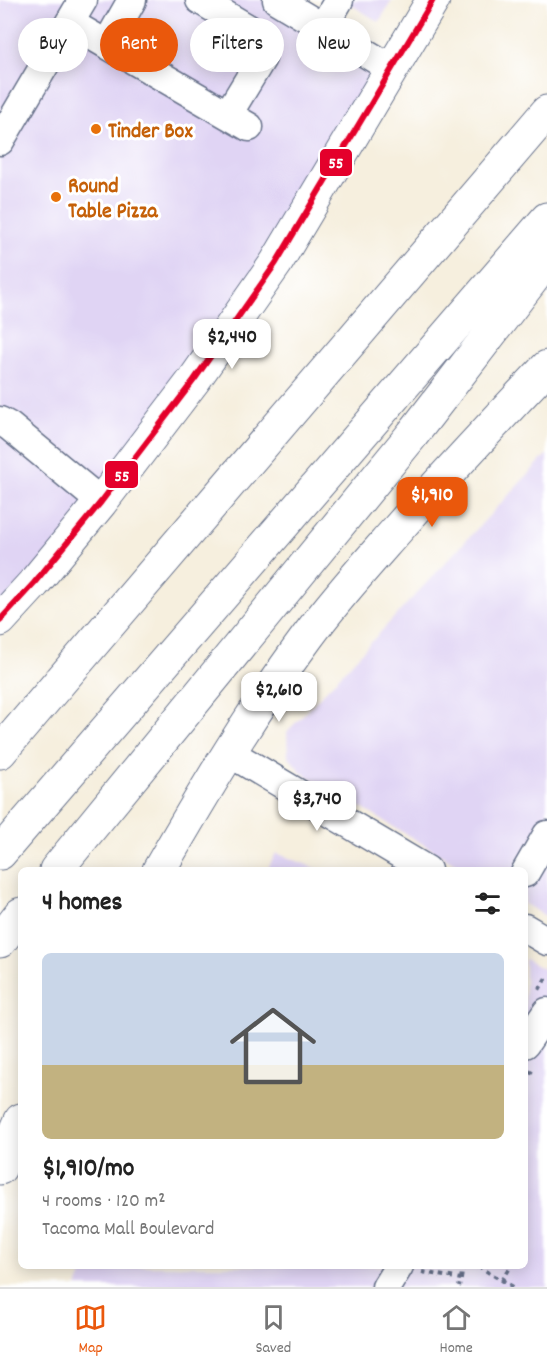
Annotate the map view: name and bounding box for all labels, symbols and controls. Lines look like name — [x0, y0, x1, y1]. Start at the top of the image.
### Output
chip: Buy — [18, 18, 88, 72]
chip: Rent — [100, 18, 178, 72]
chip: Filters — [190, 18, 284, 72]
chip: New — [296, 18, 371, 72]
place label: Tinder Box — [108, 117, 193, 148]
marker: Tinder Box — [89, 122, 103, 136]
line badge: 55 — [319, 148, 353, 177]
text: 55 — [329, 153, 343, 176]
place label: Round Table Pizza — [68, 172, 158, 228]
marker: Round Table Pizza — [49, 190, 63, 204]
pin: $2,440 — [183, 319, 281, 370]
text: $2,440 — [207, 324, 257, 352]
line badge: 55 — [104, 460, 139, 489]
text: 55 — [115, 466, 129, 489]
pin: $1,910 — [383, 477, 481, 528]
text: $1,910 — [411, 482, 453, 510]
pin: $2,610 — [230, 672, 328, 723]
text: $2,610 — [255, 677, 303, 705]
pin: $3,740 — [268, 781, 366, 832]
text: $3,740 — [292, 786, 342, 814]
text: 4 homes — [42, 885, 122, 922]
icon: filters — [471, 887, 504, 920]
icon: home — [219, 992, 327, 1100]
text: $1,910/mo — [42, 1151, 134, 1188]
text: 4 rooms · 120 m² — [42, 1188, 166, 1216]
text: Tacoma Mall Boulevard — [42, 1216, 214, 1244]
tab: Map — [74, 1301, 107, 1360]
tab: Saved — [255, 1301, 291, 1360]
tab: Home — [439, 1301, 473, 1360]

